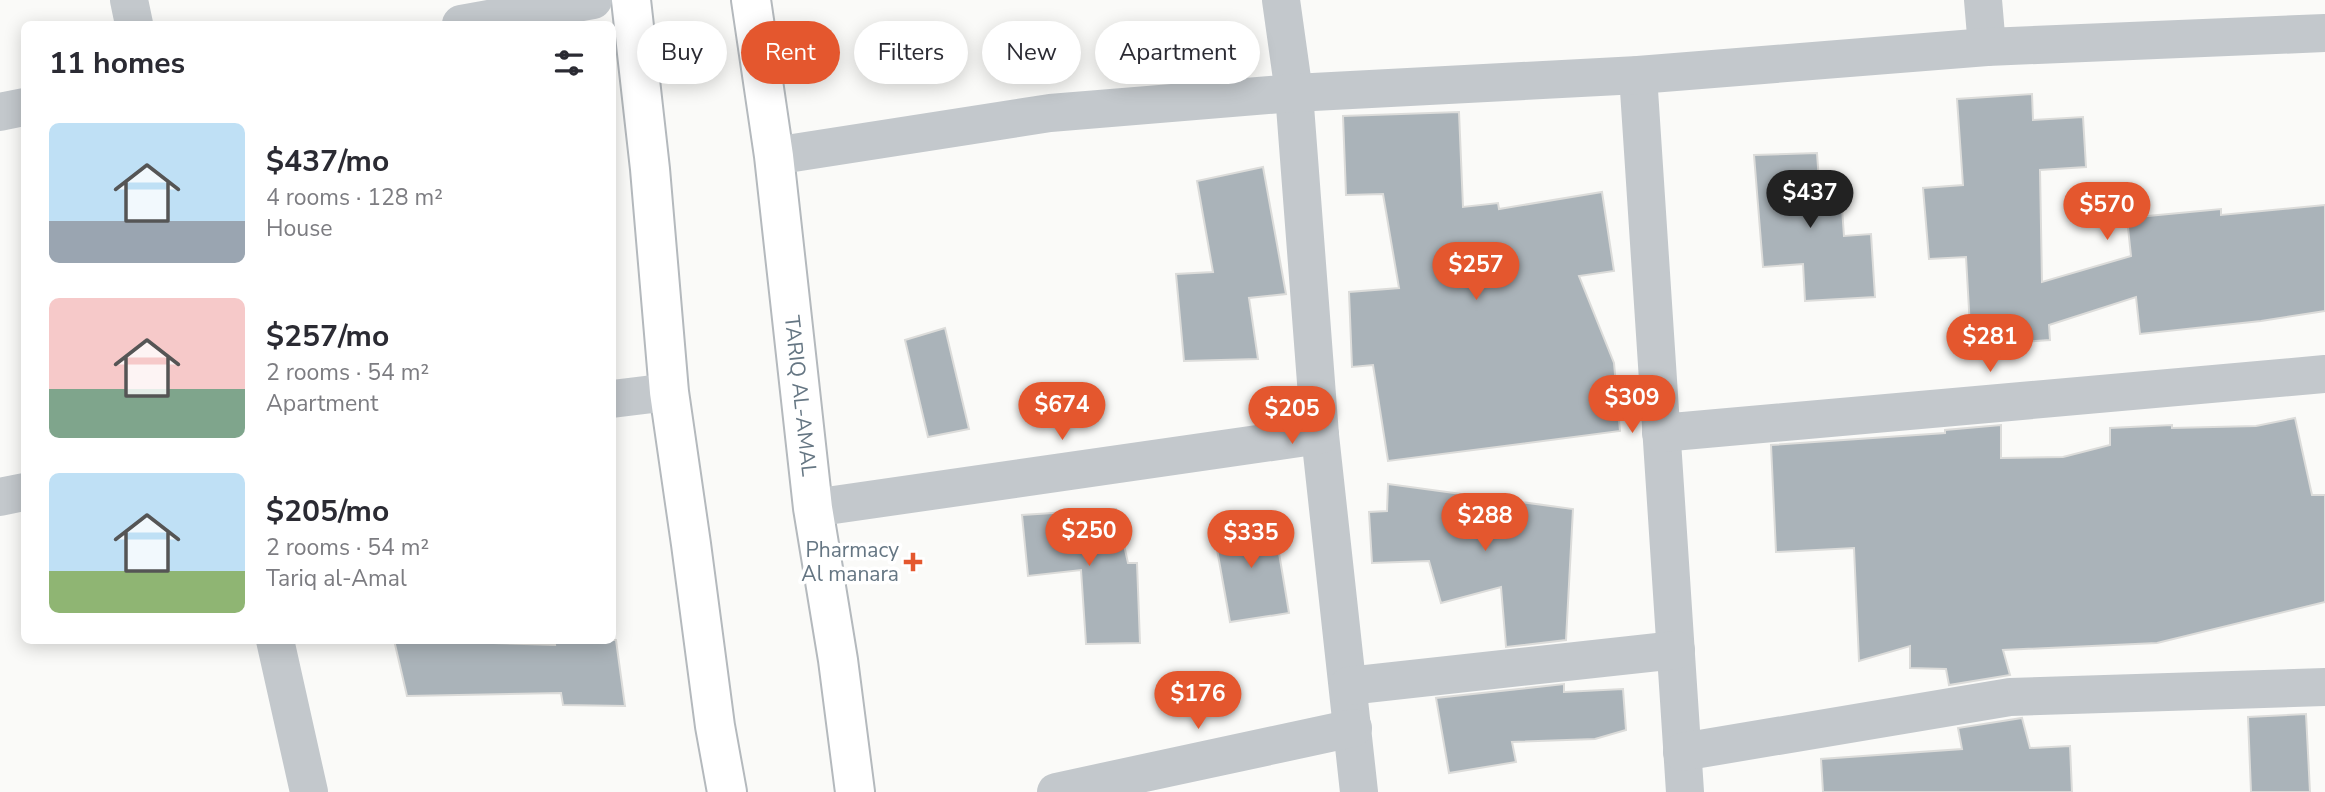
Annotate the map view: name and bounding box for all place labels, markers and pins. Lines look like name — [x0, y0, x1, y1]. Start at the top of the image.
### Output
pin: $437 — [1769, 170, 1851, 230]
pin: $570 — [2066, 182, 2148, 242]
pin: $257 — [1435, 243, 1517, 302]
pin: $281 — [1949, 314, 2031, 374]
pin: $309 — [1591, 376, 1673, 435]
pin: $674 — [1021, 382, 1103, 442]
pin: $205 — [1251, 386, 1333, 446]
pin: $288 — [1444, 494, 1526, 553]
pin: $250 — [1048, 508, 1130, 568]
pin: $335 — [1210, 510, 1292, 570]
place label: Pharmacy Al manara — [801, 536, 899, 588]
marker: Pharmacy Al manara — [905, 554, 921, 570]
pin: $176 — [1157, 672, 1239, 731]

